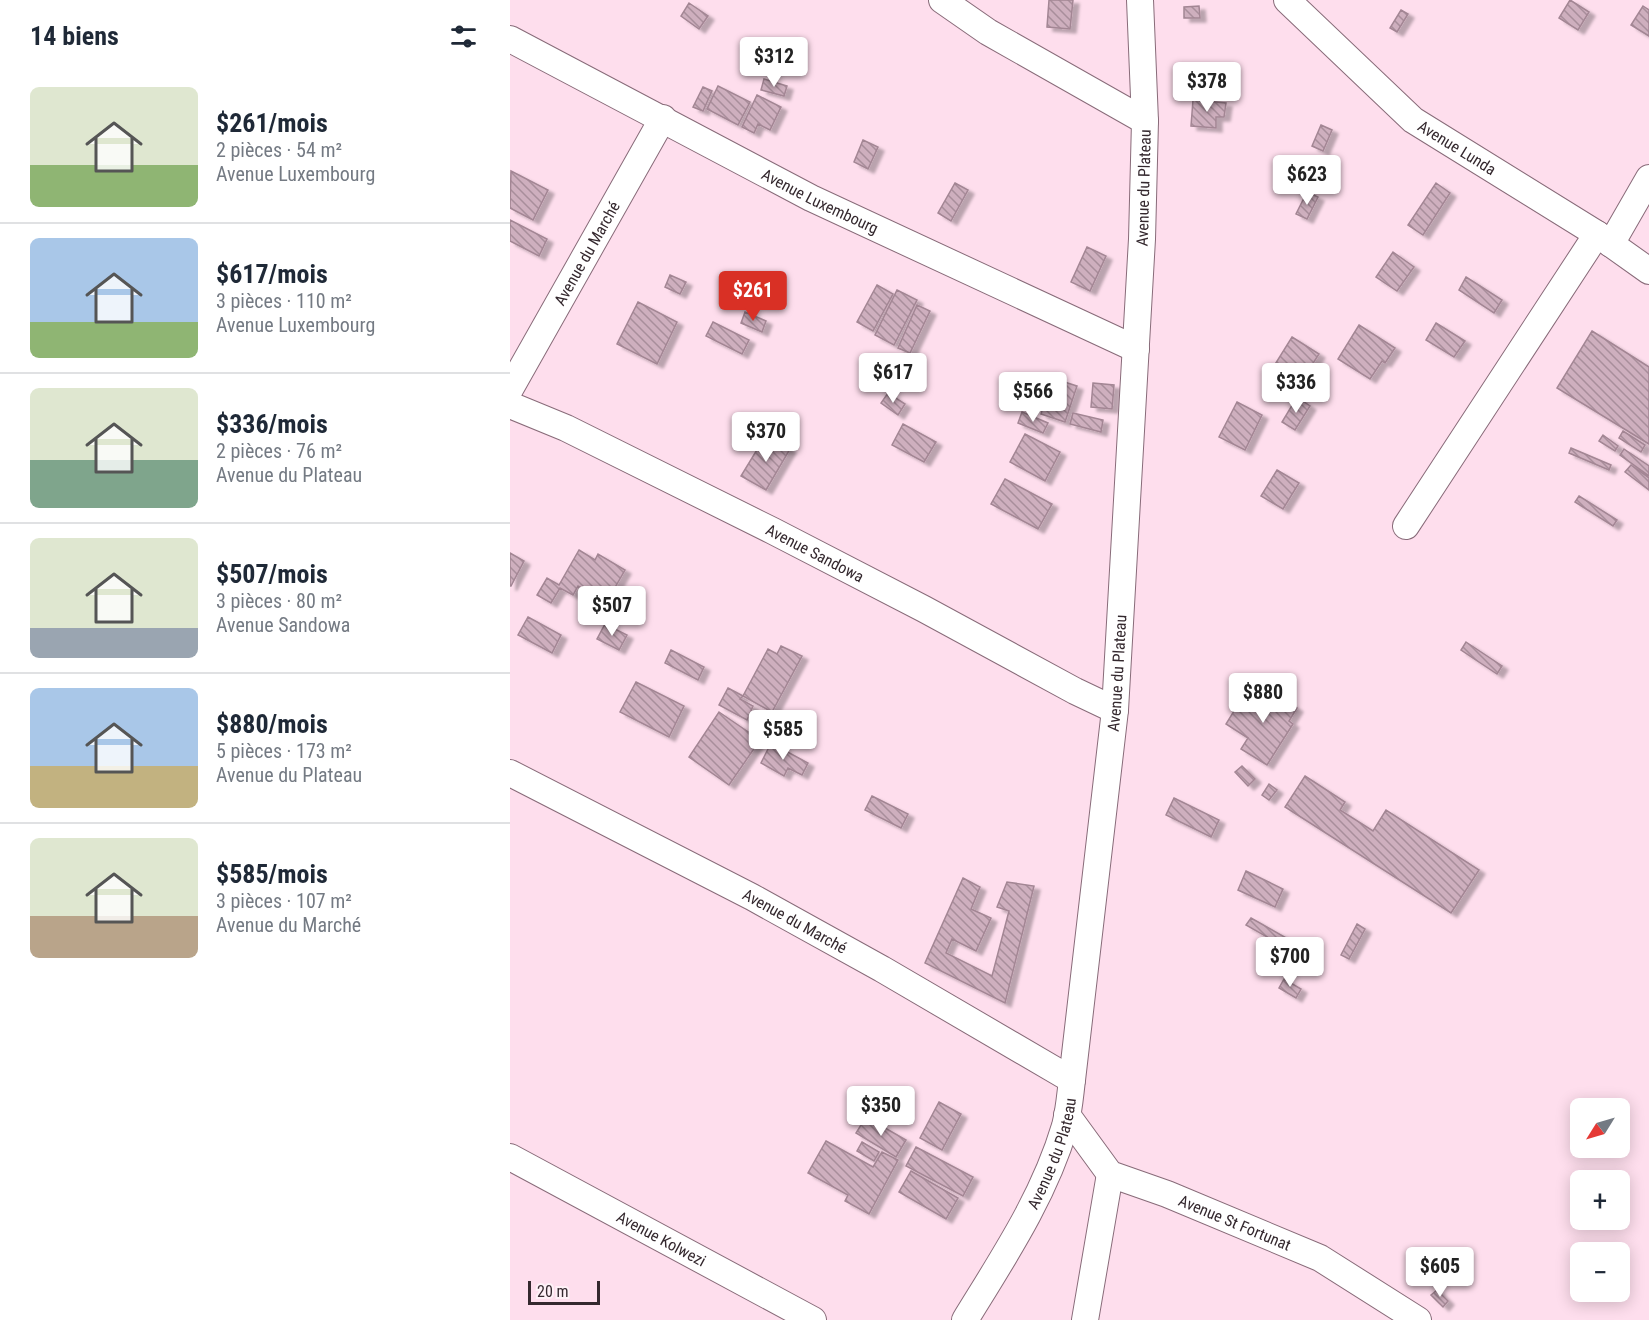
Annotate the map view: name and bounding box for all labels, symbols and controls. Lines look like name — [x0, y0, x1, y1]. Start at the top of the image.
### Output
icon: filters — [447, 20, 480, 53]
text: 14 biens — [30, 21, 119, 51]
pin: $312 — [738, 37, 810, 88]
text: $312 — [754, 44, 794, 68]
pin: $378 — [1171, 62, 1243, 113]
text: $378 — [1187, 69, 1227, 93]
text: $261/mois — [216, 108, 328, 138]
icon: home — [78, 111, 150, 183]
street label: Avenue Lunda — [1414, 117, 1499, 179]
street label: Avenue du Plateau — [1133, 129, 1155, 247]
text: 2 pièces · 54 m² — [216, 138, 342, 162]
pin: $623 — [1271, 155, 1343, 206]
text: Avenue Luxembourg — [216, 162, 375, 186]
text: $623 — [1287, 162, 1327, 186]
street label: Avenue Luxembourg — [758, 165, 881, 238]
street label: Avenue du Marché — [550, 198, 624, 309]
text: $617/mois — [216, 259, 328, 289]
icon: home — [78, 262, 150, 334]
pin: $261 — [717, 271, 789, 322]
text: $261 — [733, 278, 773, 302]
text: 3 pièces · 110 m² — [216, 289, 352, 313]
text: Avenue Luxembourg — [216, 313, 375, 337]
pin: $617 — [857, 353, 929, 404]
text: $617 — [873, 360, 913, 384]
pin: $336 — [1260, 363, 1332, 414]
text: $336 — [1276, 370, 1316, 394]
pin: $566 — [997, 372, 1069, 423]
text: $566 — [1013, 379, 1053, 403]
text: $336/mois — [216, 409, 328, 439]
icon: home — [78, 412, 150, 484]
pin: $370 — [730, 412, 802, 463]
text: $370 — [746, 419, 786, 443]
text: 2 pièces · 76 m² — [216, 439, 342, 463]
text: Avenue du Plateau — [216, 463, 362, 487]
street label: Avenue Sandowa — [763, 520, 867, 586]
text: $507/mois — [216, 559, 328, 589]
icon: home — [78, 562, 150, 634]
pin: $507 — [576, 586, 648, 637]
text: 3 pièces · 80 m² — [216, 589, 342, 613]
text: $507 — [592, 593, 632, 617]
text: Avenue Sandowa — [216, 613, 350, 637]
street label: Avenue du Plateau — [1104, 614, 1130, 732]
pin: $880 — [1227, 673, 1299, 724]
text: $880 — [1243, 680, 1283, 704]
text: $880/mois — [216, 709, 328, 739]
pin: $585 — [747, 710, 819, 761]
icon: home — [78, 712, 150, 784]
text: $585 — [763, 717, 803, 741]
text: 5 pièces · 173 m² — [216, 739, 352, 763]
text: Avenue du Plateau — [216, 763, 362, 787]
text: $585/mois — [216, 859, 328, 889]
icon: home — [78, 862, 150, 934]
street label: Avenue du Marché — [739, 885, 850, 958]
text: 3 pièces · 107 m² — [216, 889, 352, 913]
text: Avenue du Marché — [216, 913, 361, 937]
pin: $700 — [1254, 937, 1326, 988]
text: $700 — [1270, 944, 1310, 968]
pin: $350 — [845, 1086, 917, 1137]
text: $350 — [861, 1093, 901, 1117]
street label: Avenue du Plateau — [1023, 1097, 1080, 1212]
north arrow — [1570, 1098, 1630, 1158]
map controls — [1570, 1098, 1630, 1302]
button: + — [1570, 1170, 1630, 1230]
street label: Avenue St Fortunat — [1176, 1191, 1294, 1255]
street label: Avenue Kolwezi — [613, 1207, 709, 1271]
button: − — [1570, 1242, 1630, 1302]
pin: $605 — [1404, 1247, 1476, 1298]
text: $605 — [1420, 1254, 1460, 1278]
scale bar — [528, 1278, 600, 1306]
text: 20 m — [537, 1282, 569, 1301]

